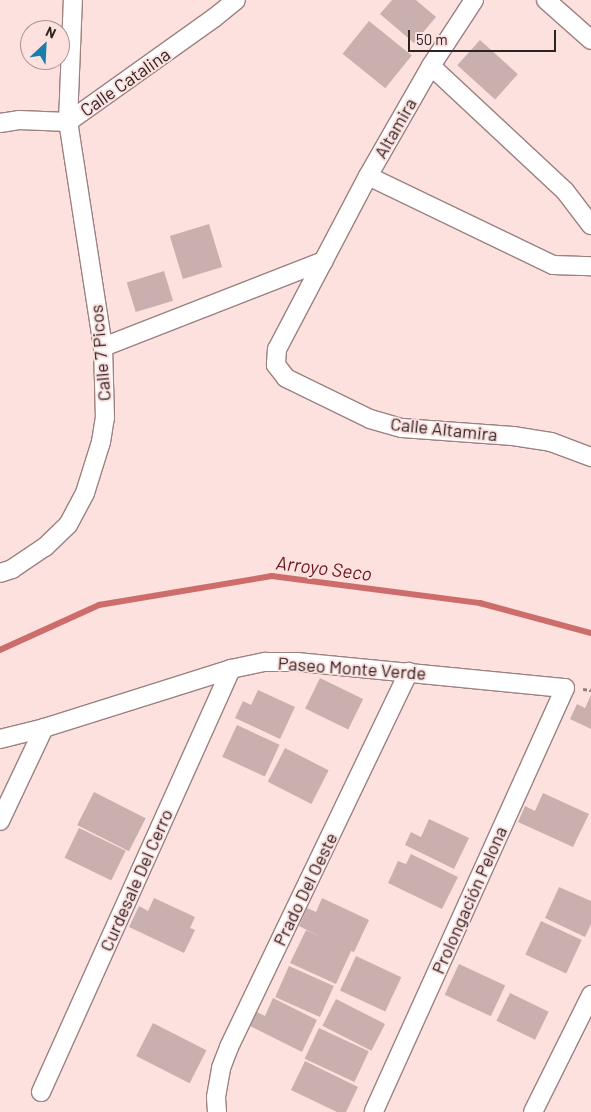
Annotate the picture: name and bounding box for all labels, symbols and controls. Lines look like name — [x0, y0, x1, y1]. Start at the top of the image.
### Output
north arrow — [20, 20, 70, 70]
scale bar — [411, 20, 558, 52]
text: N — [43, 22, 59, 42]
text: 50 m — [416, 30, 448, 48]
street label: Calle Catalina — [76, 43, 174, 121]
street label: Altamira — [369, 94, 421, 162]
street label: Calle 7 Picos — [85, 304, 115, 402]
street label: Calle Altamira — [389, 413, 499, 445]
water label: Arroyo Seco — [275, 551, 373, 585]
street label: Paseo Monte Verde — [277, 652, 427, 684]
street label: Curdesale Del Cerro — [95, 806, 177, 954]
street label: Prolongación Pelona — [427, 823, 511, 977]
street label: Prado Del Oeste — [268, 829, 342, 949]

